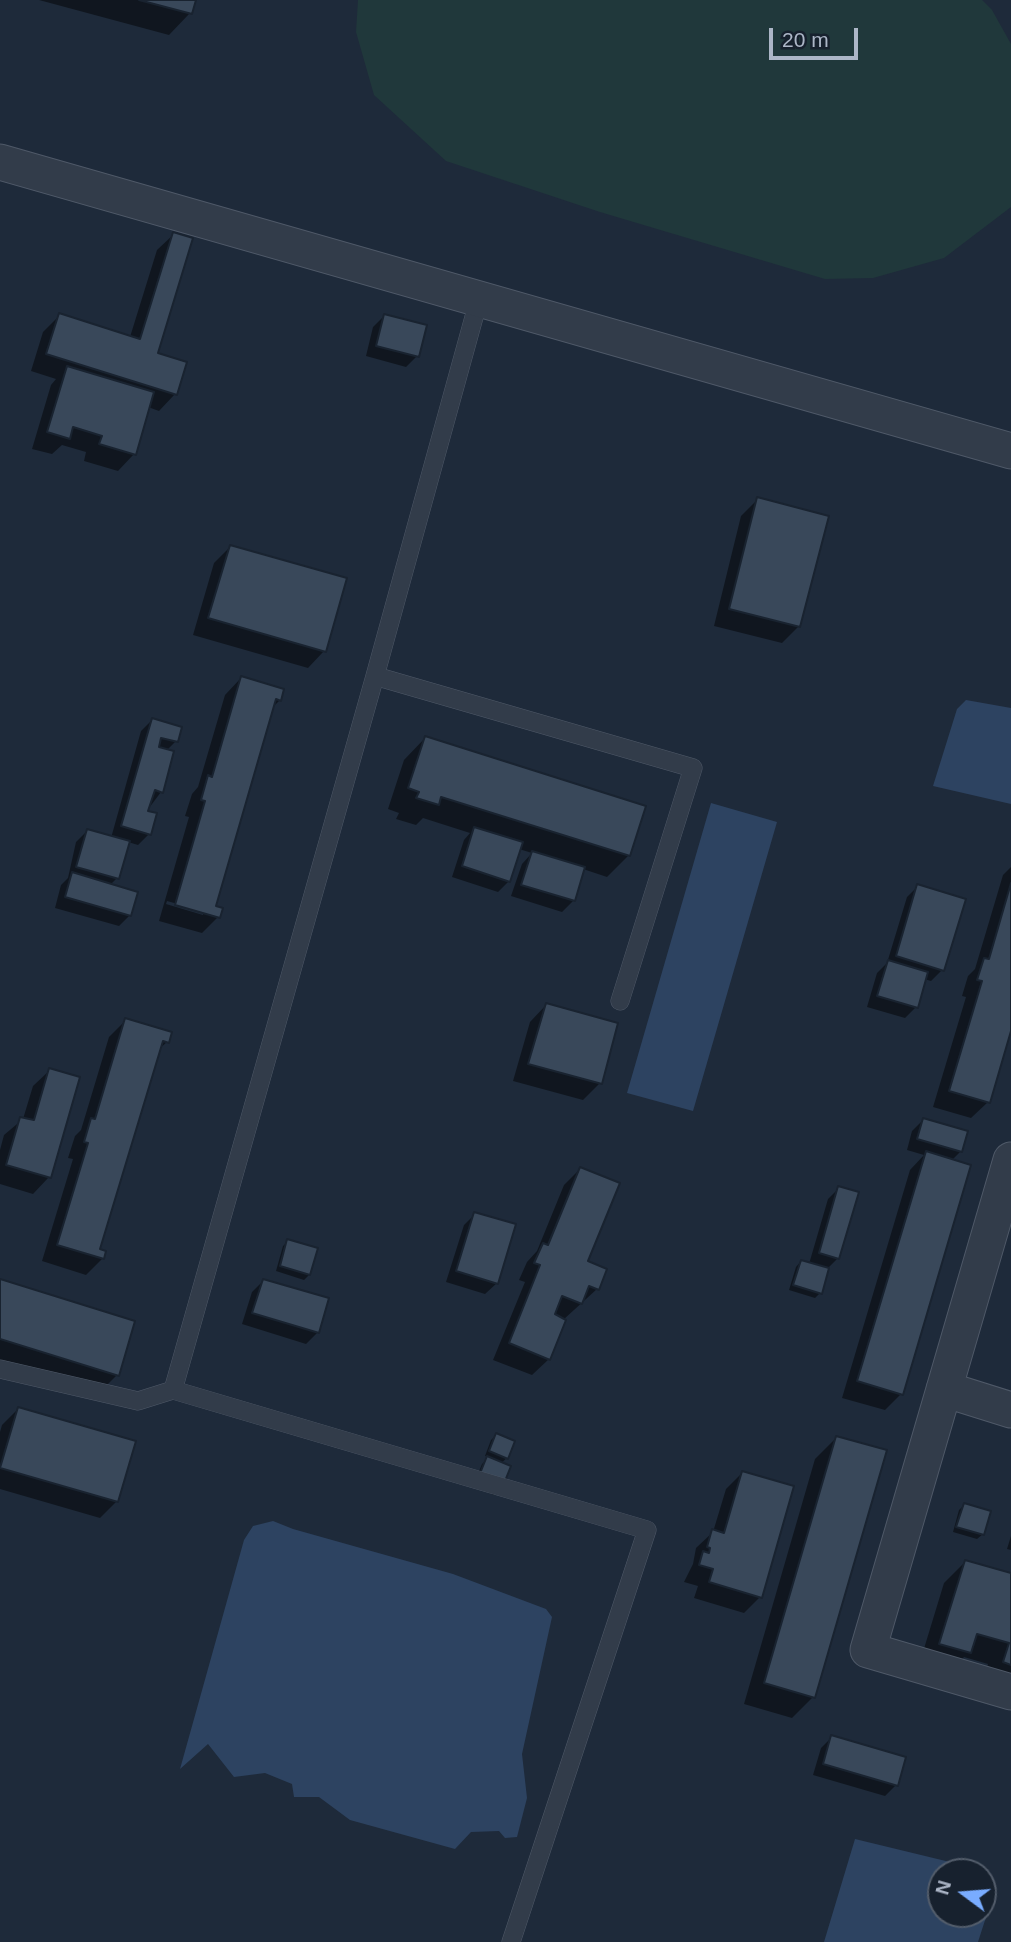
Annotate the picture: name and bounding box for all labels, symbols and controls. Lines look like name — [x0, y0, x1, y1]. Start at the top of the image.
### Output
scale bar — [773, 14, 862, 58]
text: 20 m — [782, 28, 829, 51]
north arrow — [927, 1858, 997, 1928]
text: N — [931, 1878, 955, 1897]

